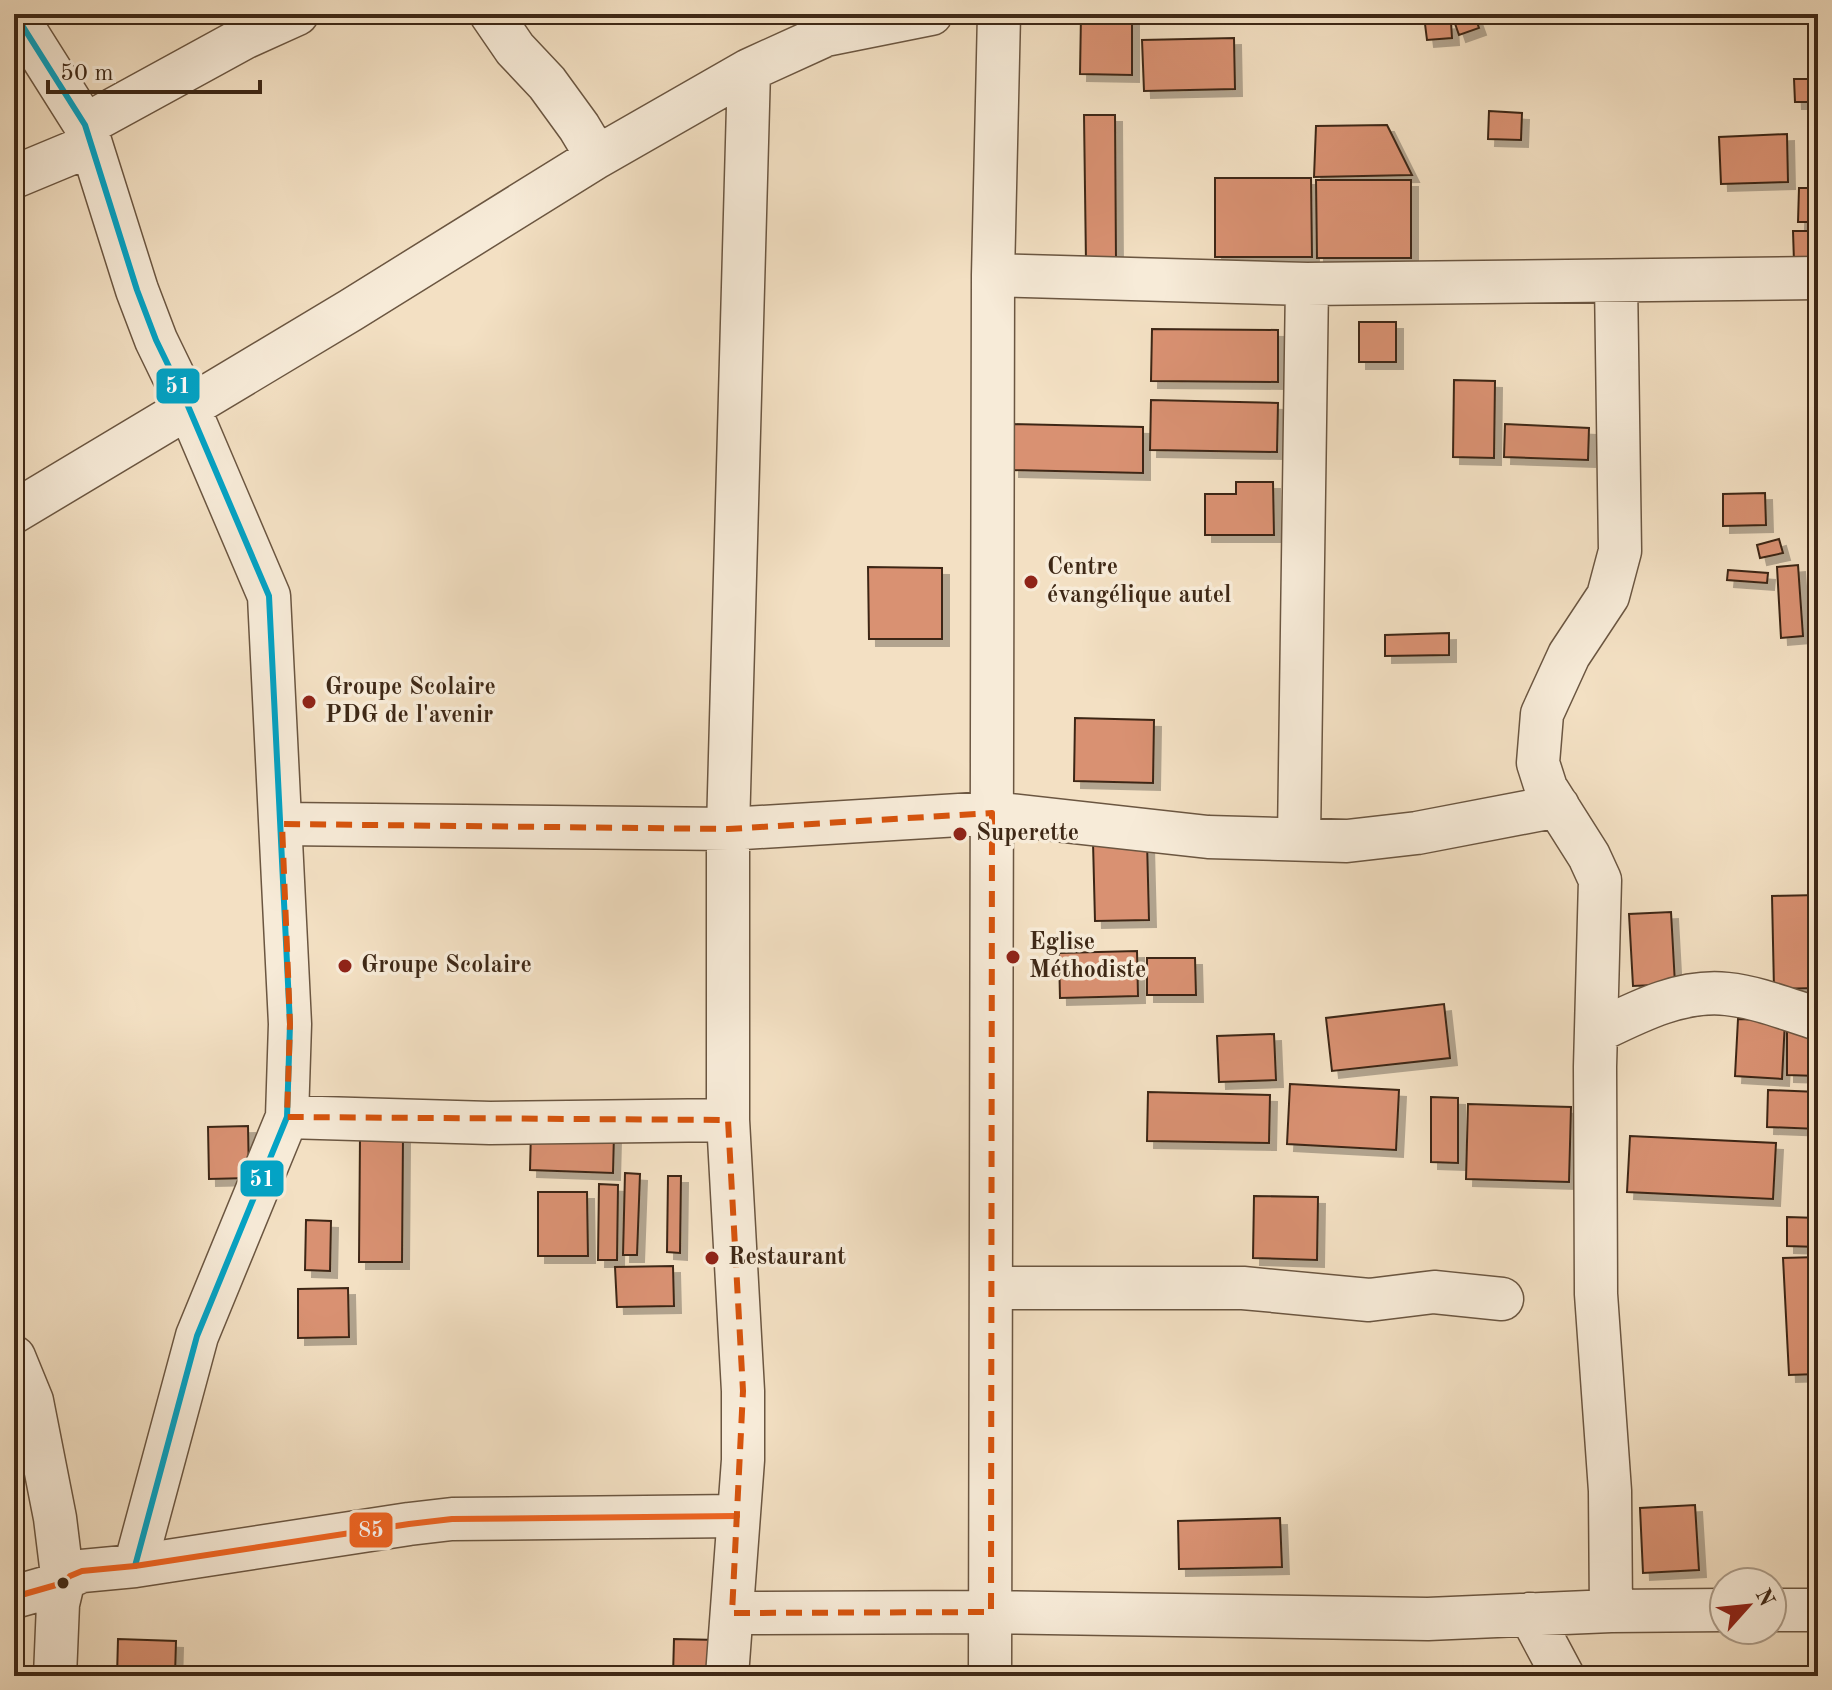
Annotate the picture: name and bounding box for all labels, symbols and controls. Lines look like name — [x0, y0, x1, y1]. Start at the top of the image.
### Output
scale bar — [48, 44, 260, 94]
text: 50 m — [60, 62, 114, 86]
line badge: 51 — [155, 367, 201, 405]
text: 51 — [165, 376, 191, 398]
place label: Centre évangélique autel — [1047, 556, 1231, 608]
marker: Centre évangélique autel — [1022, 573, 1040, 591]
place label: Groupe Scolaire PDG de l'avenir — [325, 676, 496, 728]
marker: Groupe Scolaire PDG de l'avenir — [300, 693, 318, 711]
place label: Superette — [976, 822, 1079, 846]
marker: Superette — [951, 825, 969, 843]
place label: Eglise Méthodiste — [1029, 931, 1146, 983]
marker: Eglise Méthodiste — [1004, 948, 1022, 966]
place label: Groupe Scolaire — [361, 954, 532, 978]
marker: Groupe Scolaire — [336, 957, 354, 975]
line badge: 51 — [239, 1159, 285, 1198]
text: 51 — [249, 1169, 275, 1191]
place label: Restaurant — [728, 1246, 846, 1270]
marker: Restaurant — [703, 1249, 721, 1267]
line badge: 85 — [348, 1511, 394, 1549]
text: 85 — [358, 1520, 384, 1542]
north arrow — [1708, 1566, 1788, 1646]
unlabelled marker — [55, 1575, 71, 1591]
text: N — [1750, 1585, 1778, 1610]

